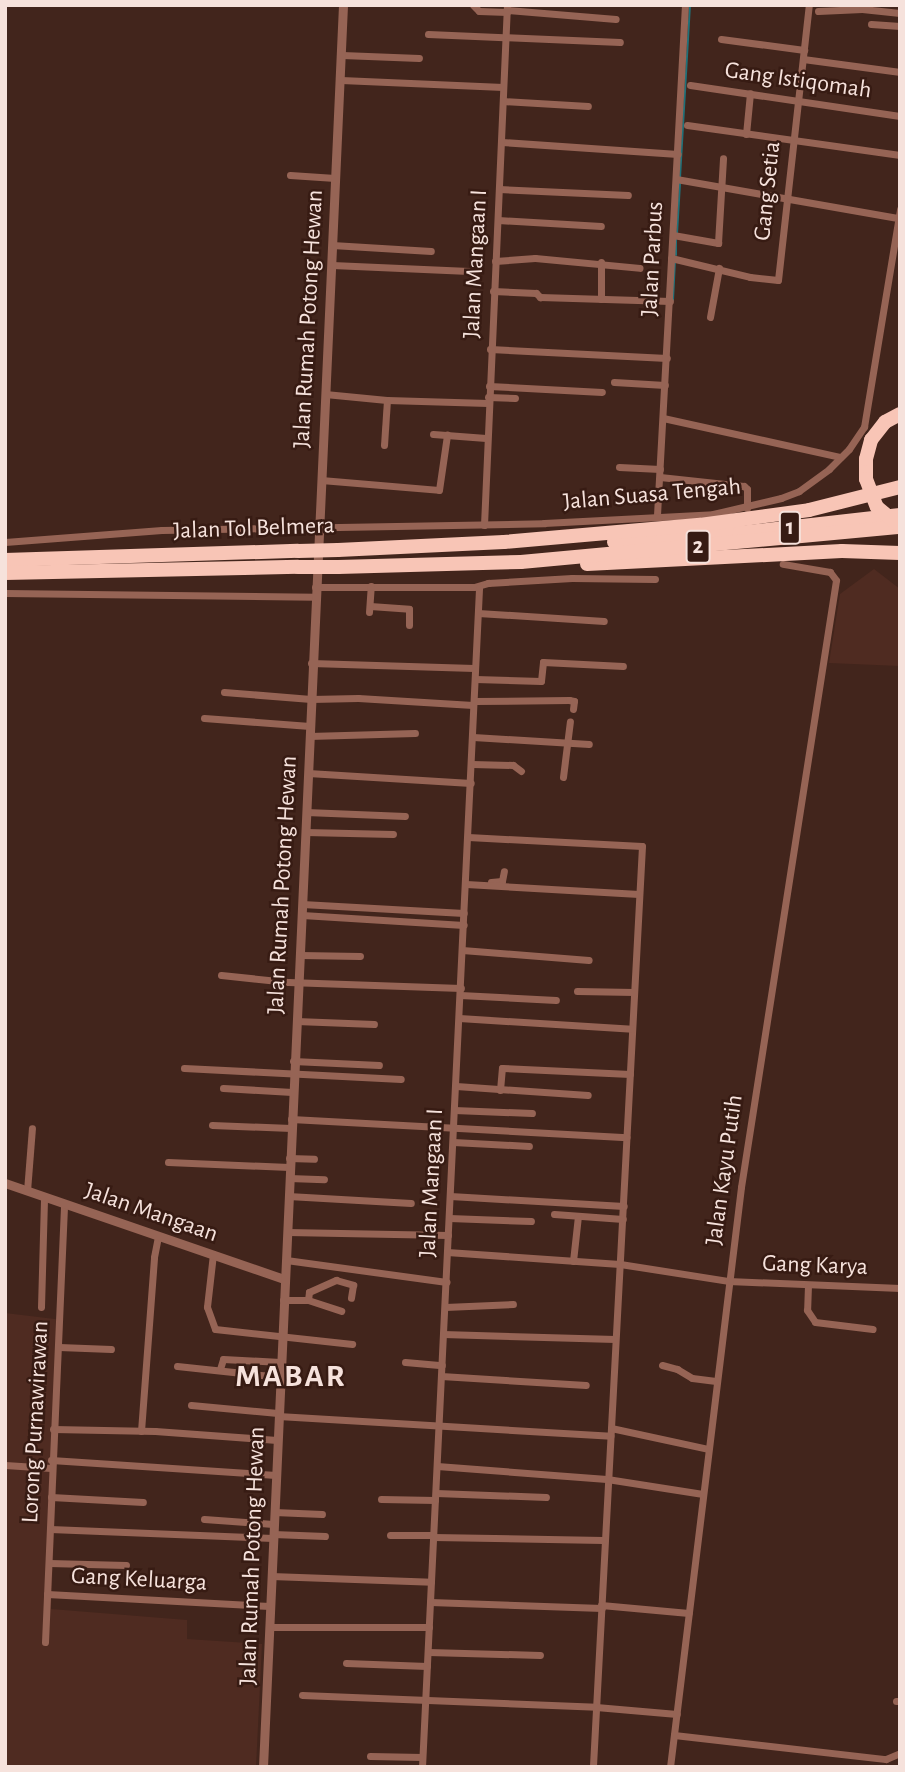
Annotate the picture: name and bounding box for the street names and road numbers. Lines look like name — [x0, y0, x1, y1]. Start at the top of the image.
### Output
street label: Gang Istiqomah — [723, 56, 873, 106]
street label: Gang Setia — [748, 140, 788, 242]
street label: Jalan Rumah Potong Hewan — [288, 189, 330, 449]
street label: Jalan Mangaan I — [458, 189, 494, 339]
street label: Jalan Parbus — [636, 201, 670, 317]
street label: Jalan Suasa Tengah — [562, 473, 742, 517]
road number: 1 — [778, 508, 802, 548]
street label: Jalan Tol Belmera — [173, 512, 335, 546]
road number: 2 — [684, 527, 712, 566]
street label: Jalan Rumah Potong Hewan — [262, 755, 304, 1015]
street label: Jalan Kayu Putih — [700, 1093, 750, 1247]
street label: Jalan Mangaan I — [414, 1108, 450, 1258]
street label: Jalan Mangaan — [81, 1177, 221, 1249]
street label: Gang Karya — [762, 1250, 868, 1282]
street label: Lorong Purnawirawan — [16, 1320, 56, 1524]
street label: Jalan Rumah Potong Hewan — [234, 1426, 272, 1686]
street label: Gang Keluarga — [70, 1562, 208, 1598]

